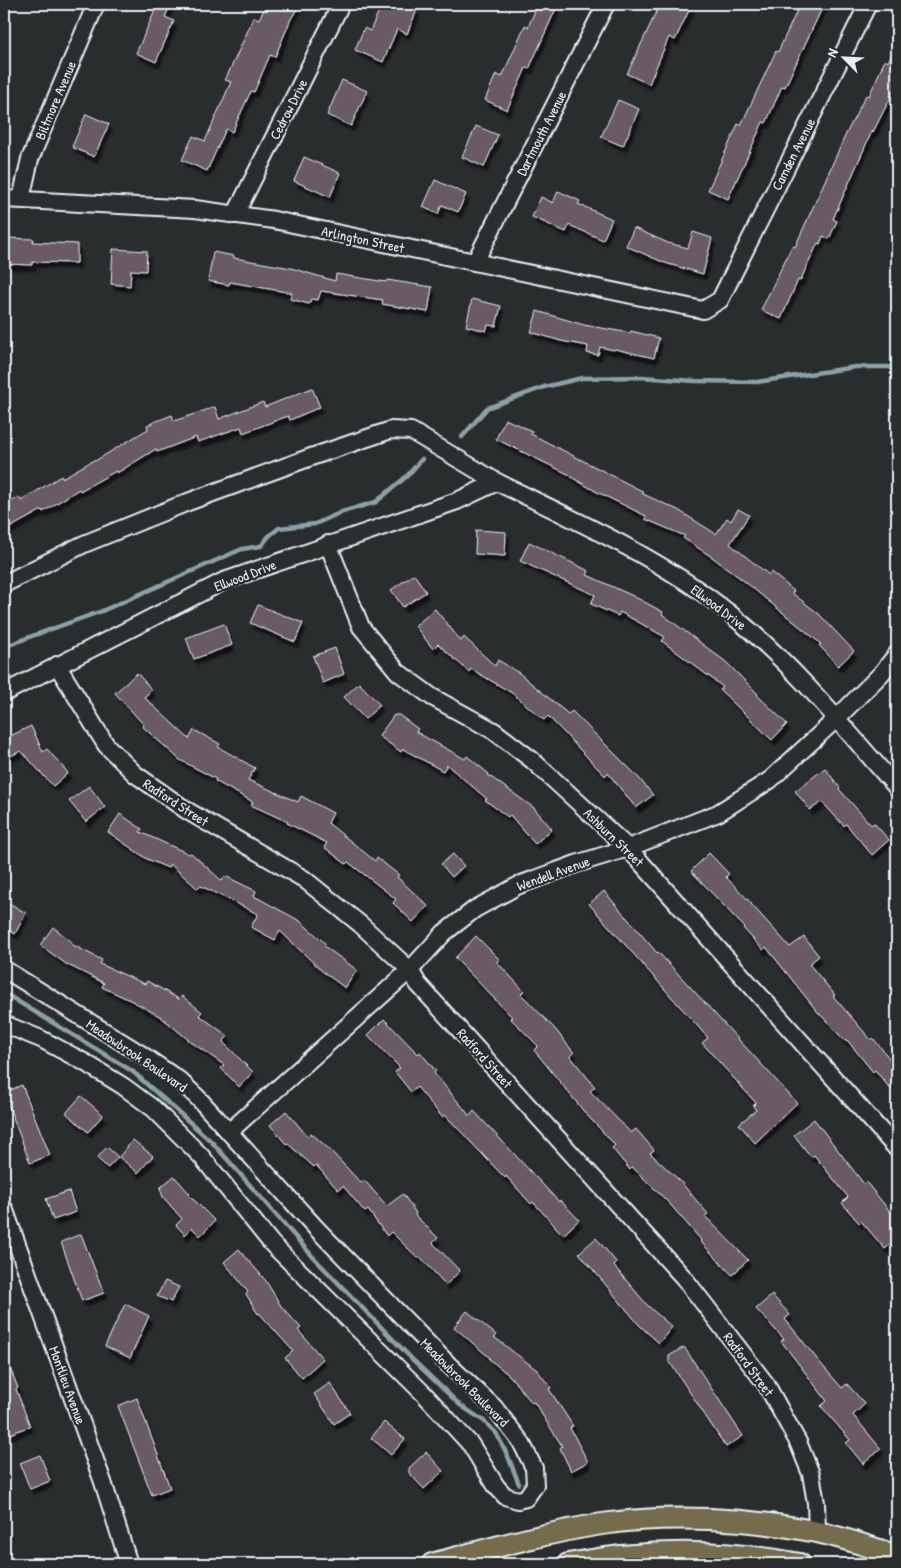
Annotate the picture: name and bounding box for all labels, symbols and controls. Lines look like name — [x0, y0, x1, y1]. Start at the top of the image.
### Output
north arrow — [818, 32, 868, 82]
text: N — [821, 45, 842, 60]
street label: Biltmore Avenue — [30, 57, 80, 142]
street label: Cedrow Drive — [265, 75, 312, 143]
street label: Dartmouth Avenue — [512, 87, 571, 179]
street label: Camden Avenue — [767, 114, 820, 193]
street label: Arlington Street — [320, 221, 406, 258]
street label: Ellwood Drive — [211, 554, 279, 596]
street label: Ellwood Drive — [687, 580, 751, 634]
street label: Radford Street — [140, 774, 213, 830]
street label: Ashburn Street — [580, 803, 648, 871]
street label: Wendell Avenue — [514, 851, 593, 895]
street label: Meadowbrook Boulevard — [83, 1014, 192, 1096]
street label: Radford Street — [453, 1024, 517, 1092]
street label: Radford Street — [719, 1328, 779, 1400]
street label: Meadowbrook Boulevard — [417, 1334, 514, 1431]
street label: Montlieu Avenue — [45, 1343, 91, 1427]

